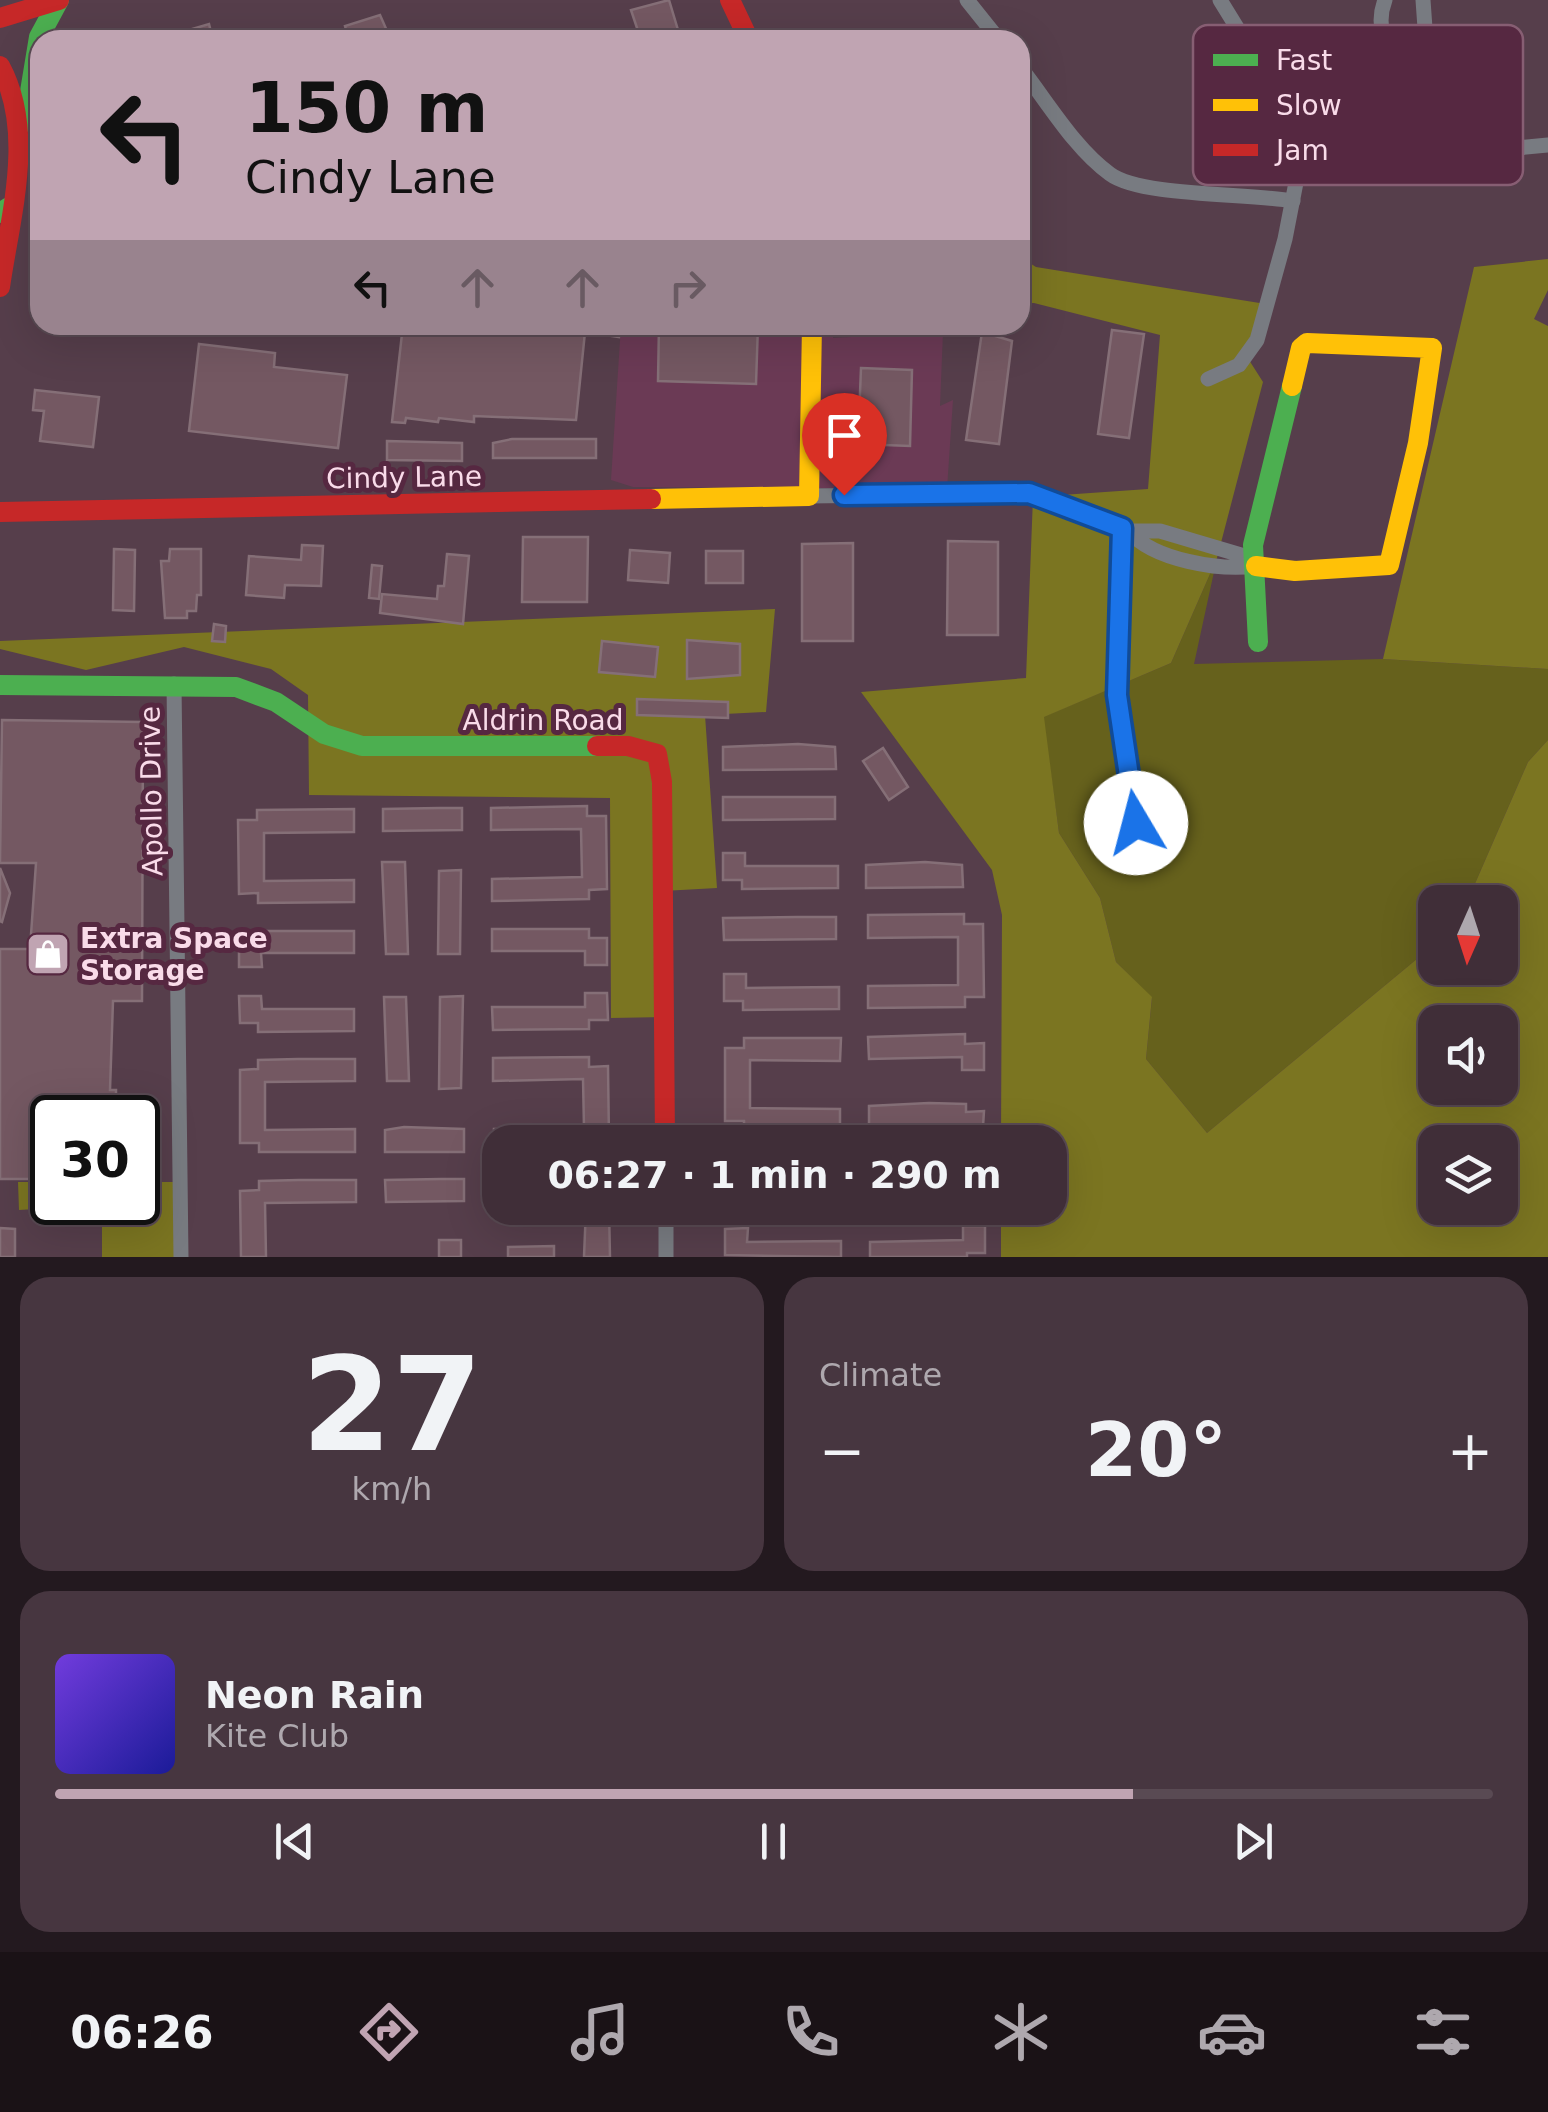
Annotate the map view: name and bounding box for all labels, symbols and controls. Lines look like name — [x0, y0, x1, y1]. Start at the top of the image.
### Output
legend — [1193, 25, 1523, 185]
text: Fast — [1276, 44, 1332, 77]
text: 150 m — [245, 67, 488, 149]
icon: left — [80, 70, 210, 200]
text: Slow — [1276, 89, 1342, 122]
text: Jam — [1274, 134, 1329, 167]
text: Cindy Lane — [245, 151, 496, 204]
icon: left — [345, 260, 400, 315]
icon: ahead — [450, 260, 505, 315]
icon: ahead — [555, 260, 610, 315]
icon: right — [660, 260, 715, 315]
pin — [802, 393, 887, 496]
icon: arrive — [817, 408, 872, 463]
street label: Cindy Lane — [326, 460, 482, 495]
street label: Aldrin Road — [463, 704, 623, 737]
street label: Apollo Drive — [134, 706, 169, 876]
position arrow — [1084, 771, 1188, 875]
north arrow — [1418, 885, 1518, 985]
map controls — [1418, 885, 1518, 1225]
place label: Extra Space Storage — [80, 922, 268, 987]
shop icon: Extra Space Storage — [25, 931, 71, 977]
button: sound — [1418, 1005, 1518, 1105]
speed limit sign: 30 — [30, 1095, 160, 1225]
button: layers — [1418, 1125, 1518, 1225]
text: 06:27 · 1 min · 290 m — [547, 1153, 1002, 1197]
text: 27 — [302, 1329, 482, 1481]
text: Climate — [819, 1356, 942, 1394]
text: 20° — [1085, 1406, 1227, 1494]
text: − — [819, 1419, 865, 1483]
text: + — [1447, 1419, 1493, 1483]
text: km/h — [352, 1470, 432, 1508]
text: Neon Rain — [205, 1673, 424, 1717]
text: Kite Club — [205, 1717, 349, 1755]
icon: previous — [267, 1814, 322, 1869]
icon: pause — [746, 1814, 801, 1869]
icon: next — [1226, 1814, 1281, 1869]
icon: directions — [354, 1997, 424, 2067]
icon: music — [565, 1997, 635, 2067]
icon: phone — [776, 1997, 846, 2067]
icon: climate — [986, 1997, 1056, 2067]
icon: car — [1197, 1997, 1267, 2067]
icon: filters — [1408, 1997, 1478, 2067]
text: 06:26 — [70, 2006, 214, 2059]

